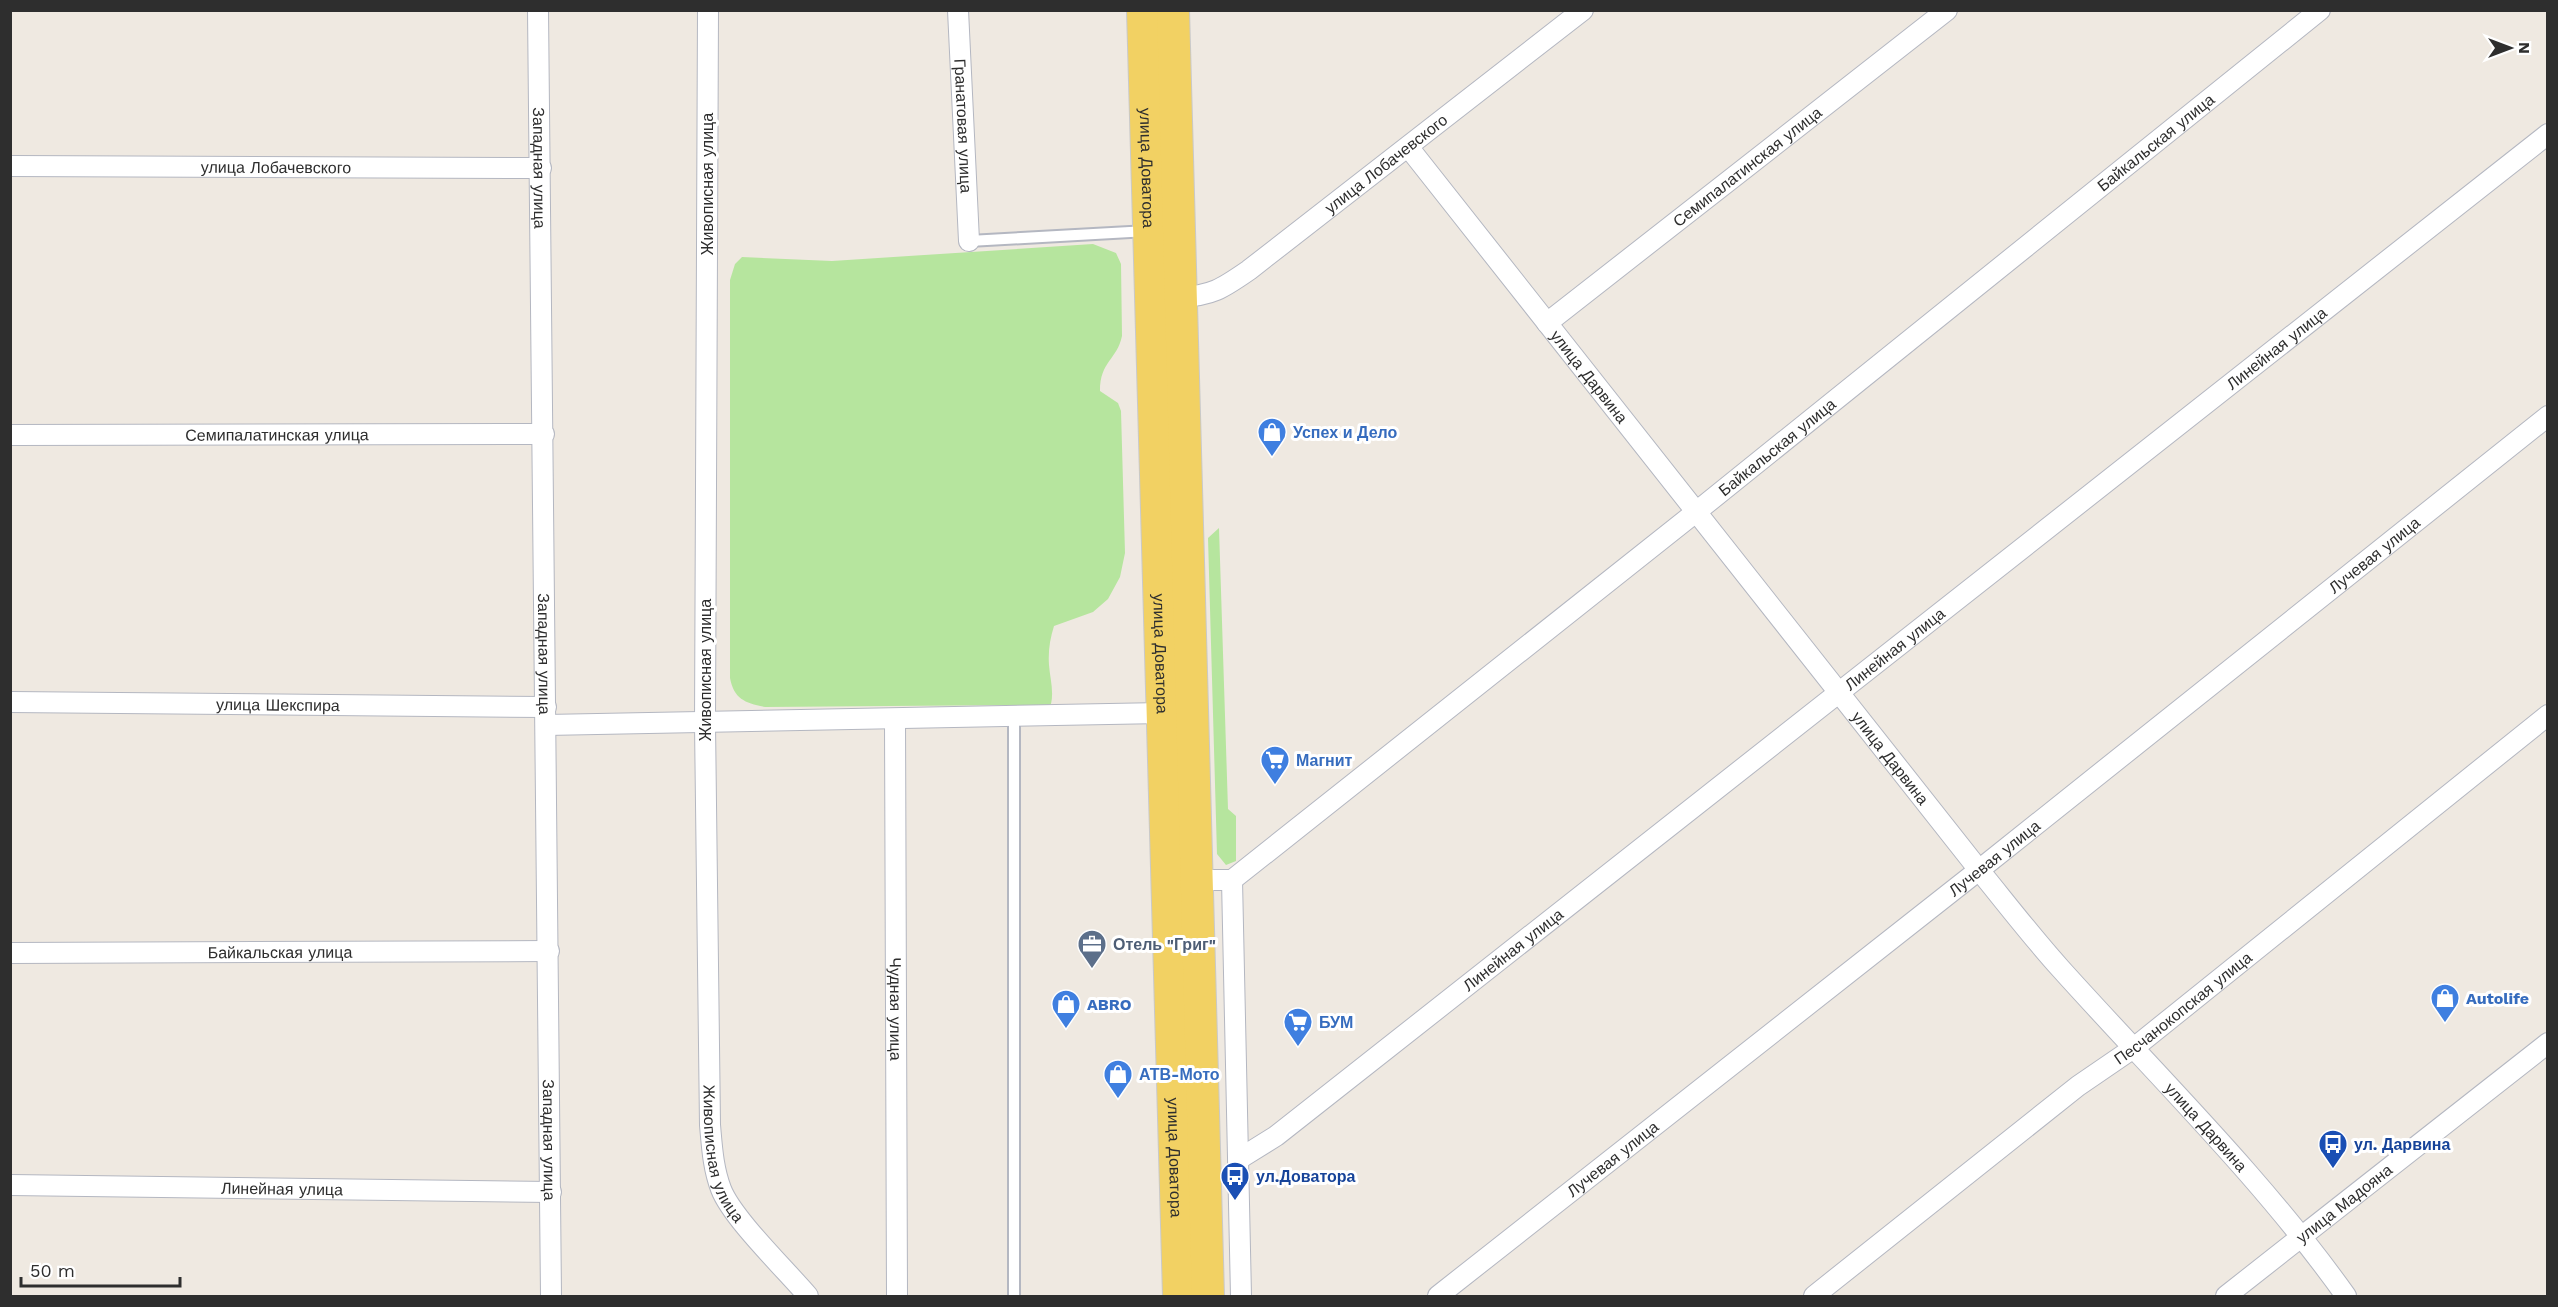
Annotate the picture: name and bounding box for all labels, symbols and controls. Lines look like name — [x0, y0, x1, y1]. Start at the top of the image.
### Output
north arrow — [2480, 18, 2540, 78]
text: N — [2515, 42, 2534, 54]
street label: Гранатовая улица — [950, 58, 976, 194]
street label: Байкальская улица — [2094, 90, 2218, 195]
street label: Семипалатинская улица — [1669, 103, 1825, 231]
street label: Западная улица — [529, 107, 549, 229]
street label: улица Доватора — [1136, 108, 1158, 228]
street label: улица Лобачевского — [1321, 110, 1451, 218]
street label: Живописная улица — [698, 113, 717, 255]
street label: улица Лобачевского — [201, 158, 351, 177]
street label: Линейная улица — [2223, 303, 2331, 394]
street label: улица Дарвина — [1546, 326, 1632, 427]
street label: Байкальская улица — [1715, 395, 1840, 500]
shop icon: Успех и Дело — [1256, 416, 1288, 458]
place label: Успех и Дело — [1293, 423, 1398, 442]
street label: Семипалатинская улица — [185, 425, 369, 445]
street label: Лучевая улица — [2325, 513, 2424, 597]
street label: Западная улица — [534, 593, 554, 715]
street label: улица Доватора — [1149, 593, 1172, 714]
street label: Живописная улица — [696, 599, 715, 741]
street label: Линейная улица — [1841, 604, 1949, 694]
street label: улица Шекспира — [216, 695, 340, 715]
street label: улица Дарвина — [1848, 708, 1933, 809]
supermarket icon: Магнит — [1259, 744, 1291, 786]
place label: Магнит — [1296, 751, 1353, 770]
street label: Лучевая улица — [1945, 816, 2044, 900]
street label: Линейная улица — [1459, 905, 1567, 995]
office icon: Отель "Григ" — [1076, 928, 1108, 970]
place label: Отель "Григ" — [1113, 935, 1216, 954]
street label: Байкальская улица — [208, 943, 352, 962]
street label: Песчанокопская улица — [2110, 948, 2256, 1069]
street label: Чудная улица — [886, 957, 905, 1061]
shop icon: Autolife — [2429, 982, 2461, 1024]
shop icon: ABRO — [1050, 988, 1082, 1030]
place label: Autolife — [2466, 989, 2529, 1008]
place label: ABRO — [1087, 995, 1132, 1014]
supermarket icon: БУМ — [1282, 1006, 1314, 1048]
place label: БУМ — [1319, 1013, 1353, 1032]
shop icon: АТВ-Мото — [1102, 1058, 1134, 1100]
place label: АТВ-Мото — [1139, 1065, 1220, 1084]
street label: Западная улица — [539, 1079, 559, 1201]
street label: улица Дарвина — [2161, 1079, 2251, 1176]
street label: Живописная улица — [699, 1085, 748, 1226]
street label: улица Доватора — [1163, 1097, 1186, 1218]
street label: Лучевая улица — [1563, 1117, 1662, 1201]
bus stop icon: ул. Дарвина — [2317, 1128, 2349, 1170]
place label: ул. Дарвина — [2354, 1135, 2450, 1154]
bus stop icon: ул.Доватора — [1219, 1160, 1251, 1202]
street label: улица Мадояна — [2293, 1160, 2396, 1247]
place label: ул.Доватора — [1256, 1167, 1356, 1186]
street label: Линейная улица — [221, 1179, 343, 1199]
scale bar — [21, 1250, 180, 1288]
text: 50 m — [30, 1260, 75, 1281]

